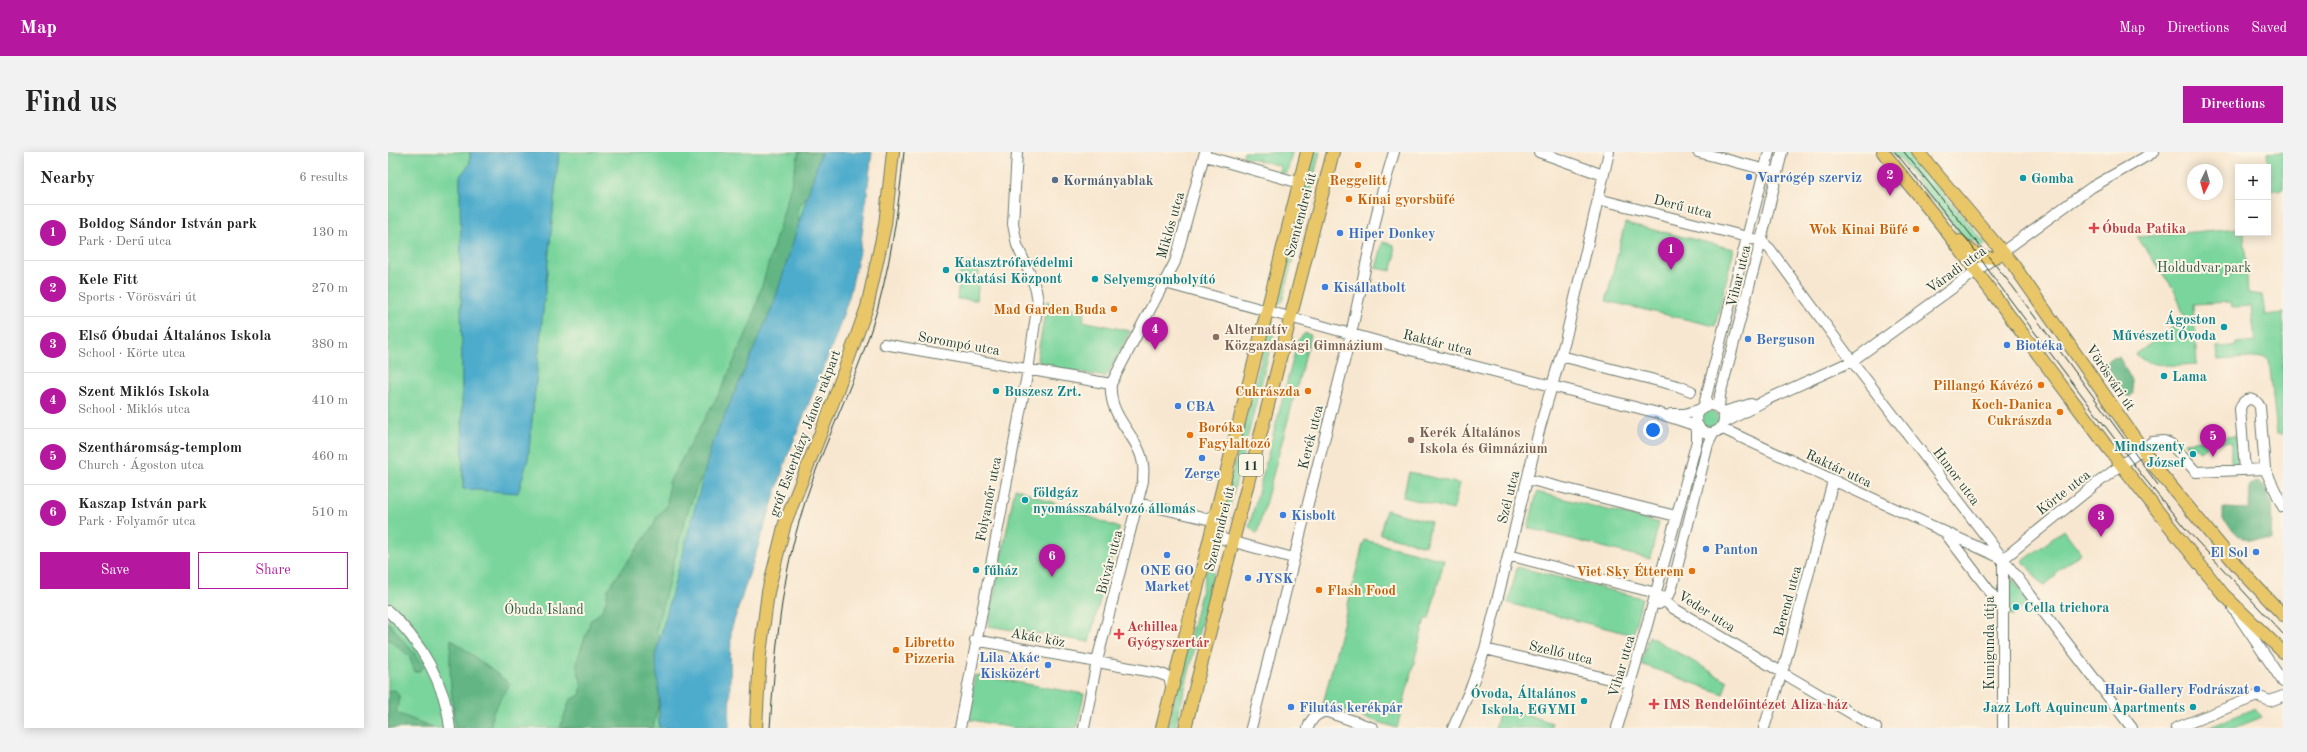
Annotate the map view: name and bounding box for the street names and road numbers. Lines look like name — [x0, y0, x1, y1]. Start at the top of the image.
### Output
street label: Szentendrei út — [1283, 171, 1319, 259]
street label: Miklós utca — [1155, 190, 1187, 260]
street label: Derű utca — [1652, 193, 1714, 221]
street label: Vihar utca — [1724, 244, 1753, 309]
street label: Váradi utca — [1924, 244, 1989, 296]
street label: Raktár utca — [1402, 328, 1474, 358]
street label: Sorompó utca — [917, 330, 1001, 358]
street label: Vörösvári út — [2083, 342, 2137, 413]
street label: gróf Esterházy János rakpart — [767, 348, 843, 519]
street label: Kerék utca — [1296, 404, 1326, 471]
street label: Hunor utca — [1930, 445, 1982, 508]
street label: Raktár utca — [1803, 448, 1874, 490]
road number: 11 — [1239, 454, 1263, 476]
street label: Folyamőr utca — [974, 455, 1004, 543]
street label: Körte utca — [2034, 468, 2093, 518]
street label: Szél utca — [1496, 469, 1522, 525]
street label: Szentendrei út — [1203, 485, 1237, 573]
street label: Búvár utca — [1095, 528, 1125, 596]
street label: Berend utca — [1772, 564, 1804, 638]
street label: Veder utca — [1675, 589, 1738, 635]
street label: Kunigunda útja — [1983, 596, 1997, 690]
street label: Akác köz — [1009, 626, 1066, 650]
street label: Vihar utca — [1606, 634, 1637, 699]
street label: Szellő utca — [1527, 639, 1594, 667]

